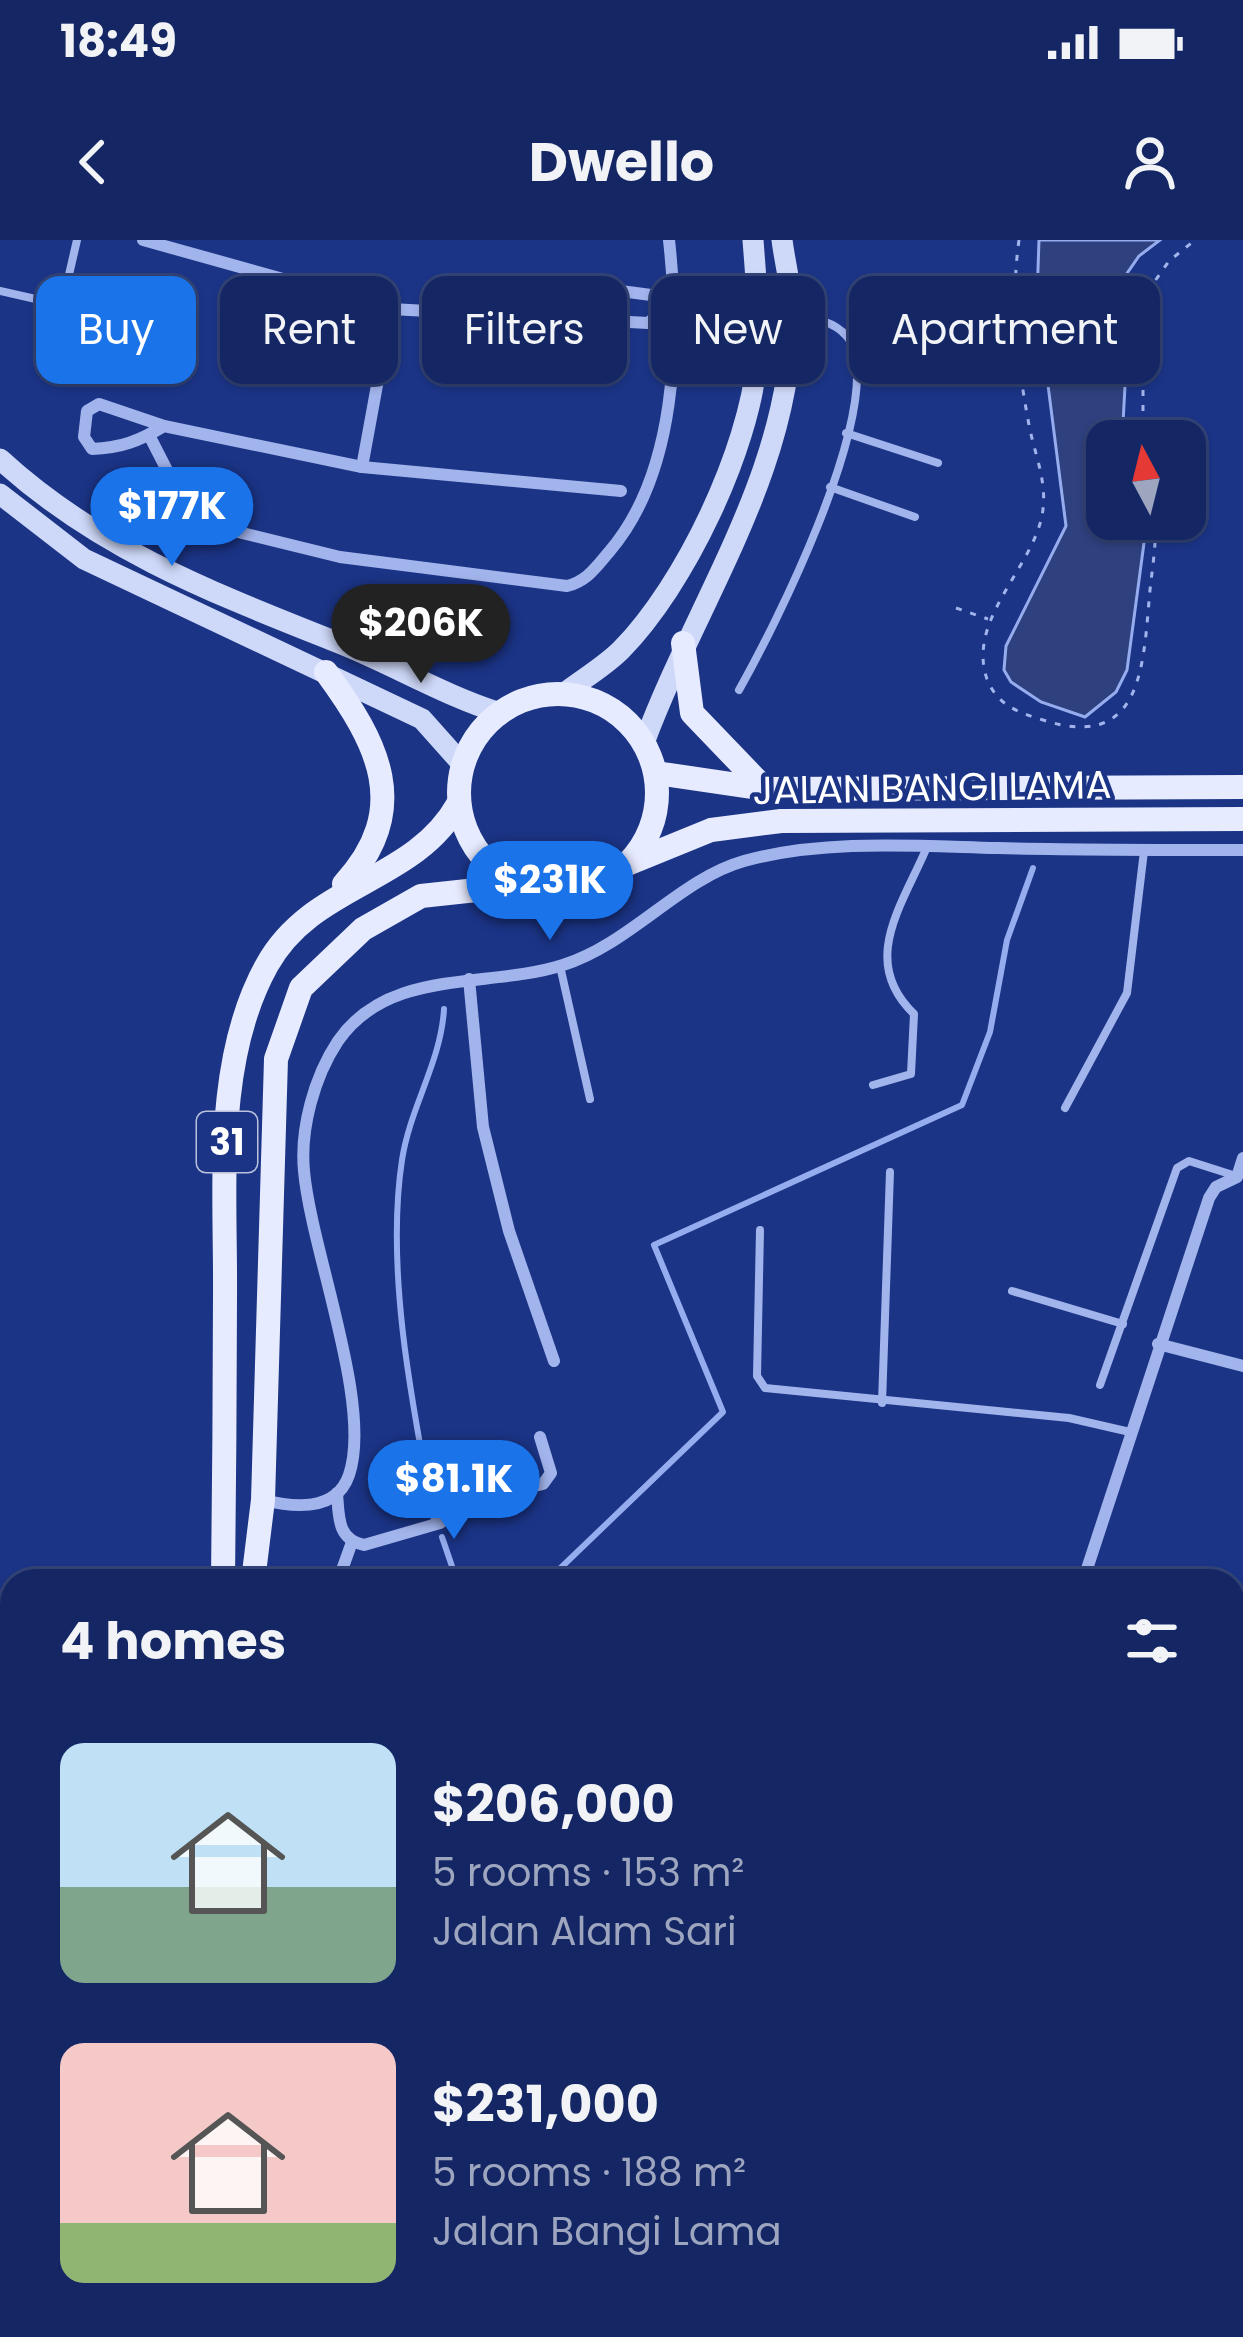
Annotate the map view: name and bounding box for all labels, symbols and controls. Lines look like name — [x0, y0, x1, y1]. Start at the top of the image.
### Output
text: 18:49 — [60, 10, 177, 73]
text: Dwello — [529, 124, 714, 200]
icon: back — [60, 129, 126, 195]
icon: person — [1117, 129, 1183, 195]
chip: Buy — [36, 276, 196, 384]
chip: Rent — [220, 276, 398, 384]
chip: Filters — [422, 276, 627, 384]
chip: New — [651, 276, 825, 384]
chip: Apartment — [849, 276, 1160, 384]
north arrow — [1086, 420, 1206, 540]
map controls — [1086, 420, 1206, 540]
pin: $177K — [88, 467, 256, 569]
text: $177K — [117, 478, 227, 533]
pin: $206K — [337, 584, 505, 686]
text: $206K — [358, 595, 484, 650]
street label: JALAN BANGI LAMA — [752, 757, 1112, 818]
pin: $231K — [466, 841, 634, 943]
text: $231K — [493, 852, 607, 907]
road number: 31 — [197, 1112, 257, 1172]
pin: $81.1K — [356, 1440, 552, 1542]
text: $81.1K — [395, 1451, 513, 1506]
text: 4 homes — [60, 1605, 286, 1677]
icon: filters — [1119, 1608, 1185, 1674]
text: $206,000 — [432, 1768, 675, 1840]
icon: home — [156, 1791, 300, 1935]
text: 5 rooms · 153 m² — [432, 1845, 744, 1900]
text: Jalan Alam Sari — [432, 1904, 737, 1959]
text: $231,000 — [432, 2068, 659, 2140]
icon: home — [156, 2091, 300, 2235]
text: 5 rooms · 188 m² — [432, 2145, 746, 2200]
text: Jalan Bangi Lama — [432, 2204, 782, 2259]

